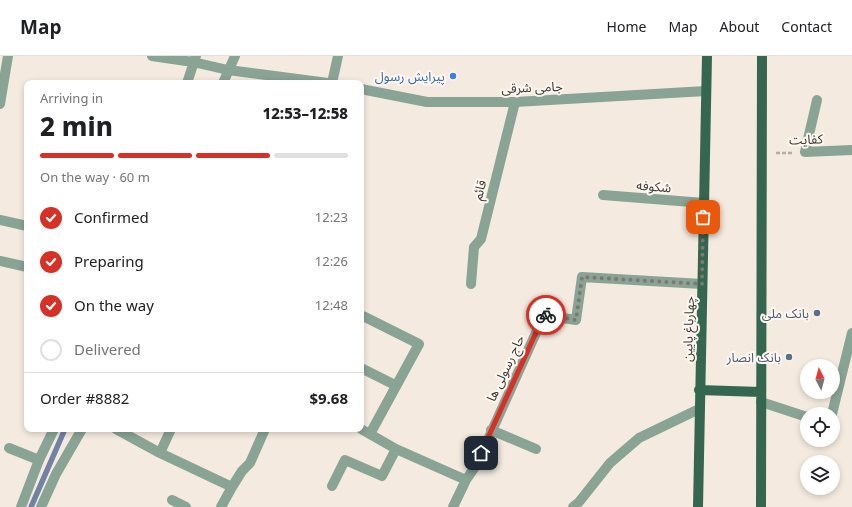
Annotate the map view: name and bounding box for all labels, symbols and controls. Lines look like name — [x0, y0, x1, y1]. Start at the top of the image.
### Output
text: Map — [20, 8, 61, 48]
text: Home — [607, 13, 646, 42]
text: Map — [668, 13, 698, 42]
text: About — [720, 13, 759, 42]
text: Contact — [781, 13, 832, 42]
place label: پیرایش رسول — [375, 63, 445, 91]
marker: پیرایش رسول — [448, 71, 458, 81]
street label: جامی شرقی — [501, 73, 564, 103]
text: Arriving in — [40, 85, 103, 113]
text: 12:53–12:58 — [263, 98, 348, 130]
text: 2 min — [40, 100, 113, 155]
street label: کفایت — [789, 125, 824, 155]
text: On the way · 60 m — [40, 164, 150, 192]
street label: شکوفه — [635, 172, 673, 202]
street label: قائم — [464, 177, 496, 204]
pin — [686, 200, 720, 234]
text: Confirmed — [74, 202, 149, 234]
text: 12:23 — [315, 204, 348, 232]
icon: bag — [692, 206, 714, 228]
icon: check — [40, 207, 62, 229]
text: Preparing — [74, 246, 144, 278]
text: 12:26 — [315, 248, 348, 276]
icon: check — [40, 251, 62, 273]
text: On the way — [74, 290, 154, 322]
text: 12:48 — [315, 292, 348, 320]
icon: check — [40, 295, 62, 317]
courier — [526, 295, 566, 335]
street label: چهارباغ پایین — [674, 295, 704, 362]
place label: بانک ملی — [762, 300, 809, 328]
icon: bike — [535, 304, 557, 326]
marker: بانک ملی — [812, 308, 822, 318]
street label: حاج رسولی ها — [478, 330, 534, 407]
text: Delivered — [74, 334, 141, 366]
place label: بانک انصار — [726, 344, 781, 372]
marker: بانک انصار — [784, 352, 794, 362]
north arrow — [800, 359, 840, 399]
map controls — [800, 359, 840, 495]
text: Order #8882 — [40, 383, 129, 415]
text: $9.68 — [309, 383, 348, 415]
button: locate — [800, 407, 840, 447]
pin — [464, 436, 498, 470]
icon: home — [470, 442, 492, 464]
button: layers — [800, 455, 840, 495]

